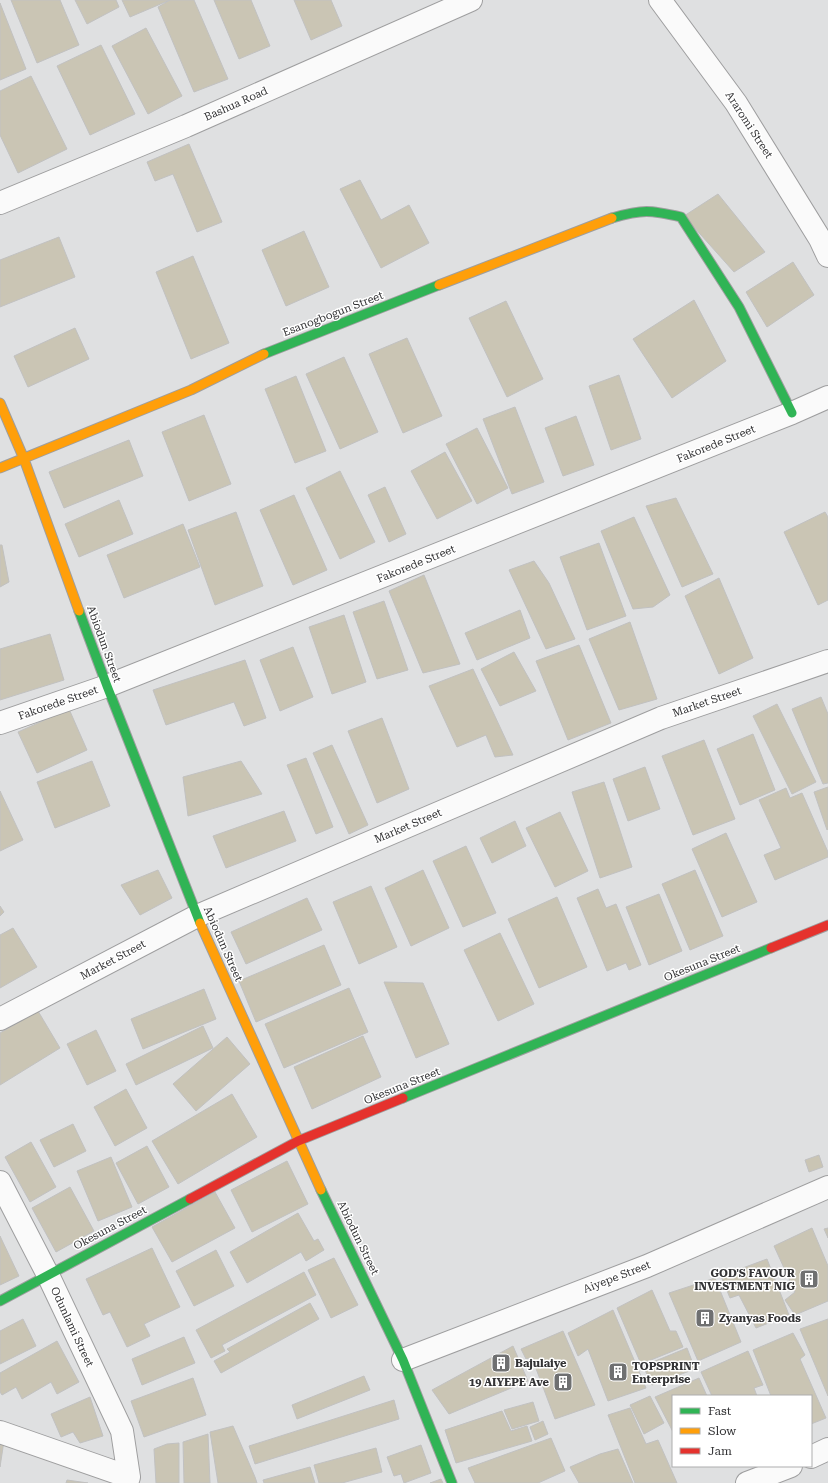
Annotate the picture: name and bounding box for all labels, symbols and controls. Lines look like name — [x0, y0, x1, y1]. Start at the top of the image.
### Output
street label: Bashua Road — [202, 84, 270, 124]
street label: Araromi Street — [723, 89, 775, 161]
street label: Esanogbogun Street — [281, 289, 385, 339]
street label: Fakorede Street — [675, 422, 757, 466]
street label: Fakorede Street — [375, 542, 457, 586]
street label: Abiodun Street — [84, 604, 124, 684]
street label: Fakorede Street — [16, 683, 100, 723]
street label: Market Street — [671, 684, 743, 720]
street label: Market Street — [372, 806, 444, 846]
street label: Abiodun Street — [201, 905, 245, 983]
street label: Market Street — [78, 937, 148, 983]
street label: Okesuna Street — [662, 942, 742, 984]
street label: Okesuna Street — [362, 1065, 442, 1107]
street label: Abiodun Street — [334, 1199, 382, 1277]
street label: Okesuna Street — [71, 1203, 149, 1253]
street label: Aiyepe Street — [581, 1258, 653, 1296]
place label: GOD'S FAVOUR INVESTMENT NIG — [694, 1267, 796, 1293]
building icon: GOD'S FAVOUR INVESTMENT NIG — [798, 1268, 820, 1290]
street label: Odunlami Street — [48, 1285, 96, 1369]
building icon: Zyanyas Foods — [694, 1307, 716, 1329]
place label: Zyanyas Foods — [719, 1312, 801, 1325]
building icon: Bajulaiye — [490, 1352, 512, 1374]
place label: Bajulaiye — [515, 1357, 567, 1370]
place label: TOPSPRINT Enterprise — [632, 1360, 700, 1386]
building icon: TOPSPRINT Enterprise — [607, 1361, 629, 1383]
building icon: 19 AIYEPE Ave — [552, 1371, 574, 1393]
place label: 19 AIYEPE Ave — [469, 1376, 550, 1389]
legend — [672, 1395, 812, 1467]
text: Fast — [708, 1404, 732, 1418]
text: Slow — [708, 1424, 736, 1438]
text: Jam — [708, 1444, 732, 1458]

